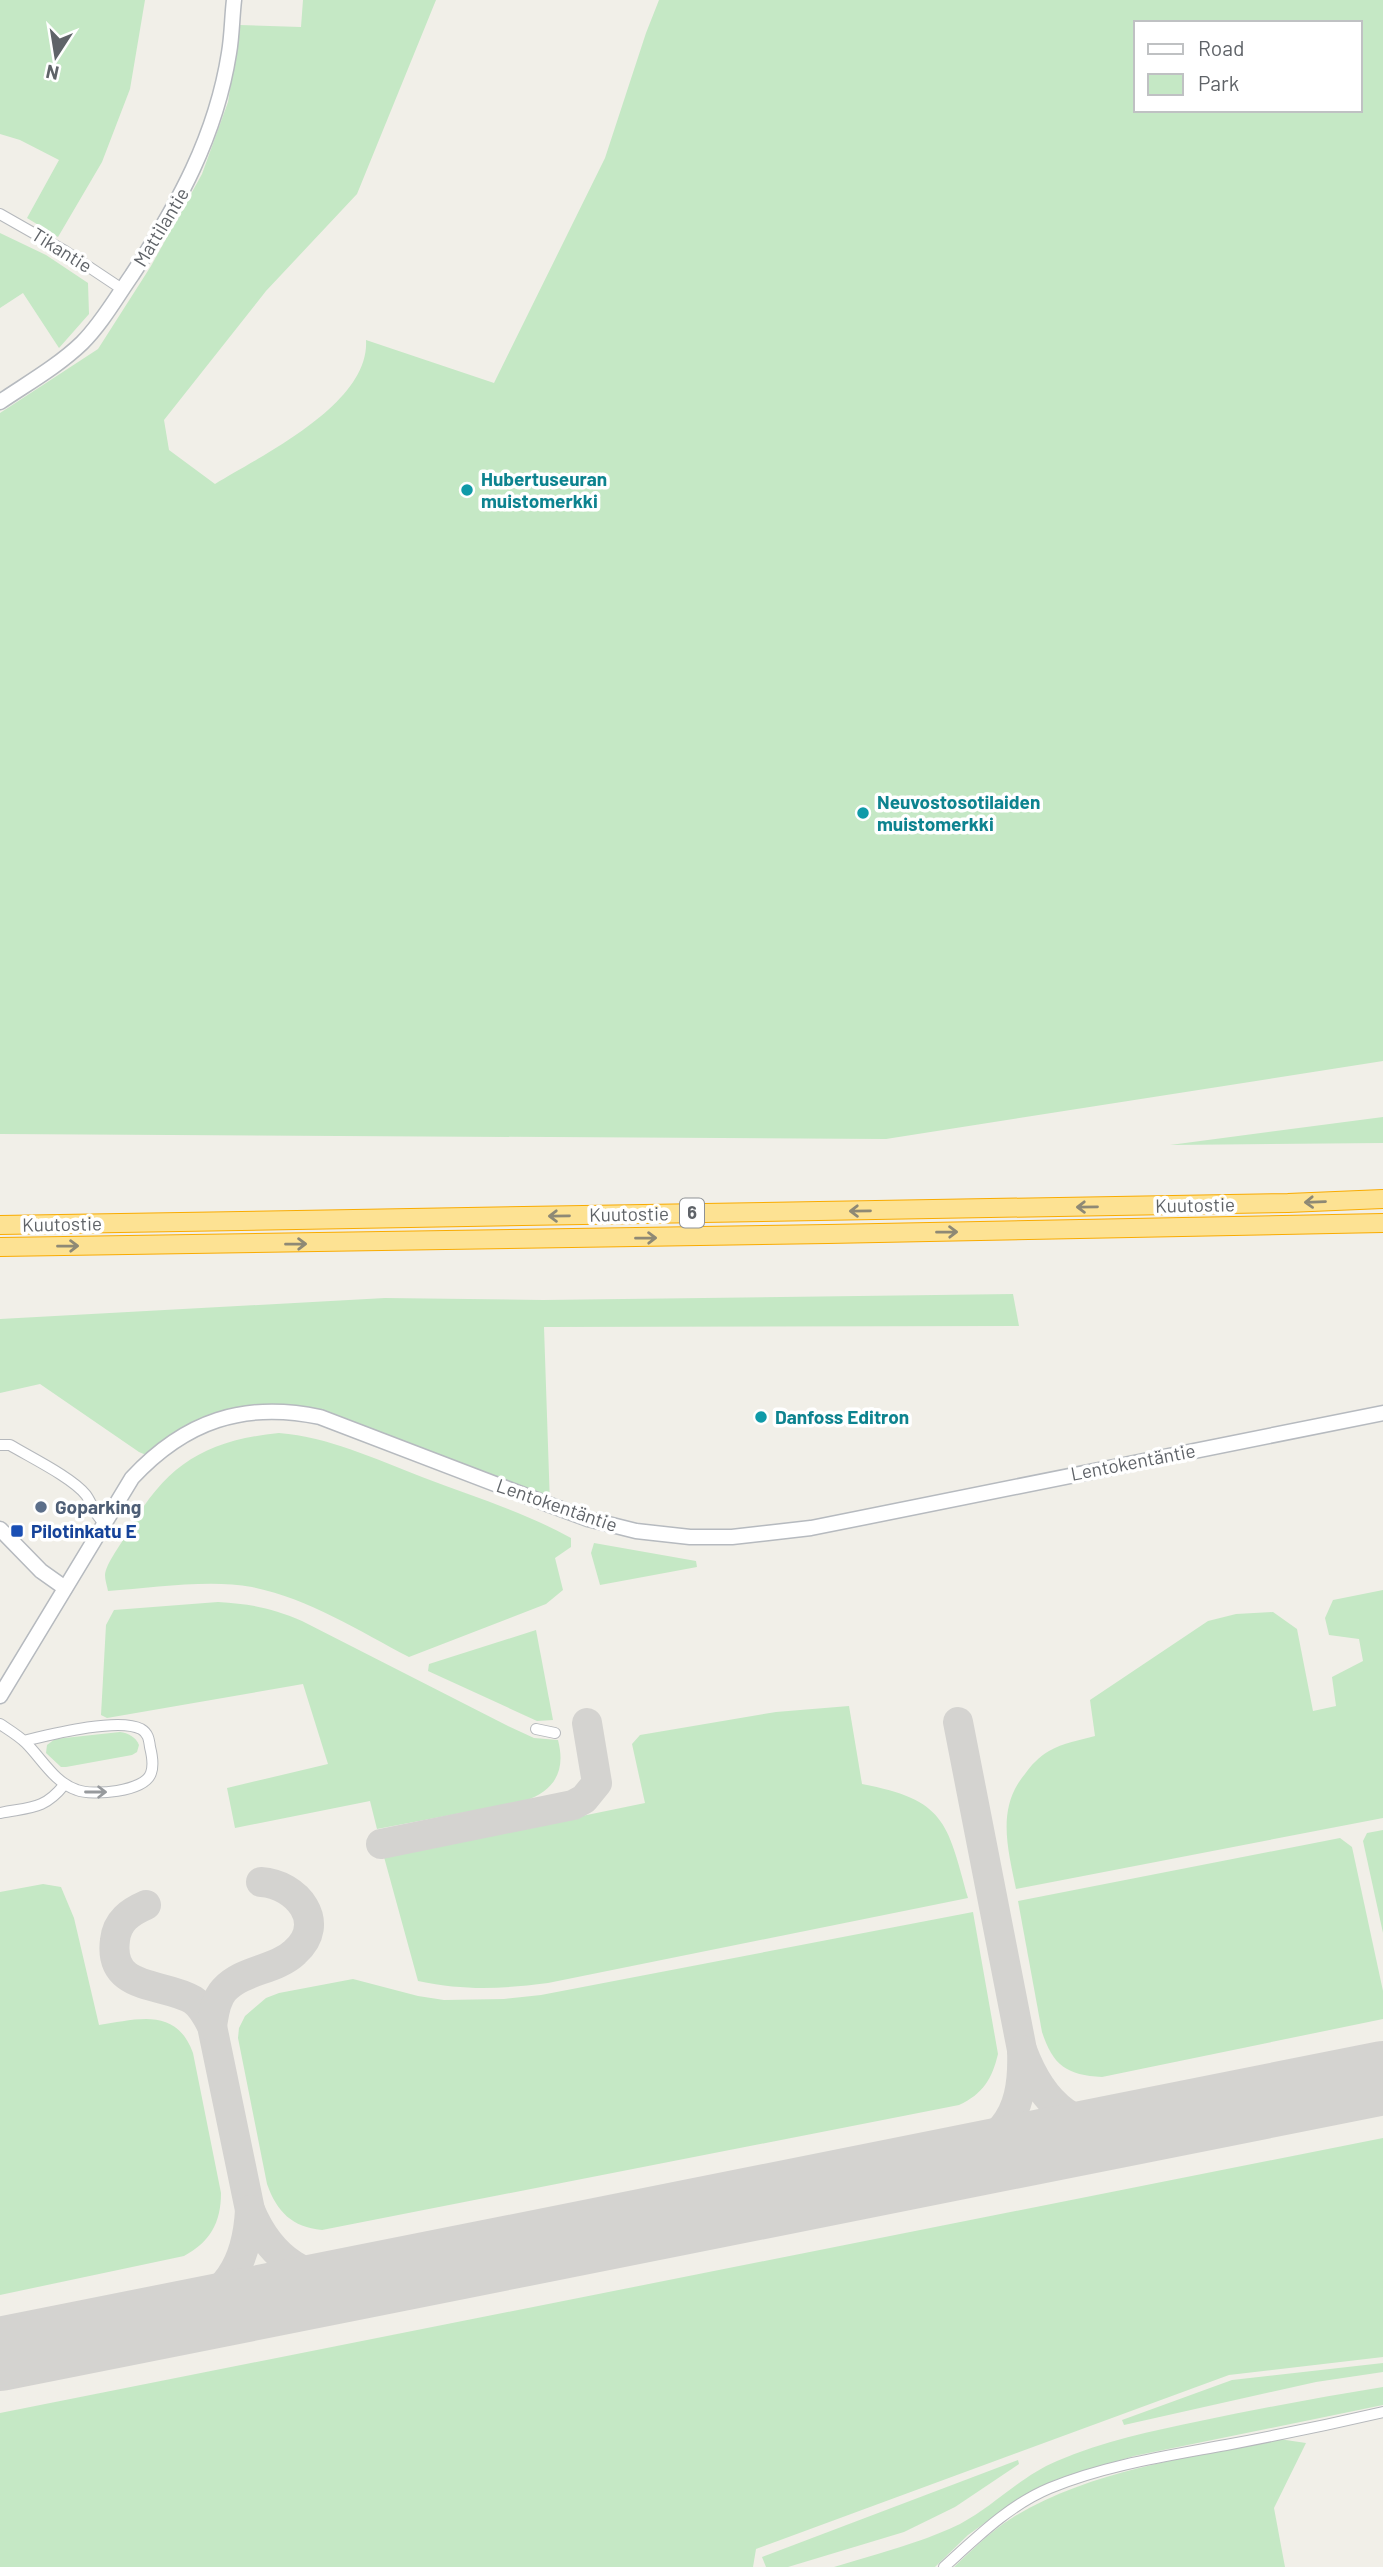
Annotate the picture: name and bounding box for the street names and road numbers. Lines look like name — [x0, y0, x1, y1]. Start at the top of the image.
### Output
street label: Mattilantie — [128, 183, 193, 270]
street label: Tikantie — [28, 222, 97, 277]
street label: Kuutostie — [1155, 1192, 1235, 1217]
road number: 6 — [680, 1198, 704, 1228]
street label: Kuutostie — [589, 1201, 669, 1226]
street label: Kuutostie — [22, 1211, 102, 1236]
street label: Lentokentäntie — [1069, 1438, 1197, 1485]
street label: Lentokentäntie — [494, 1473, 621, 1536]

